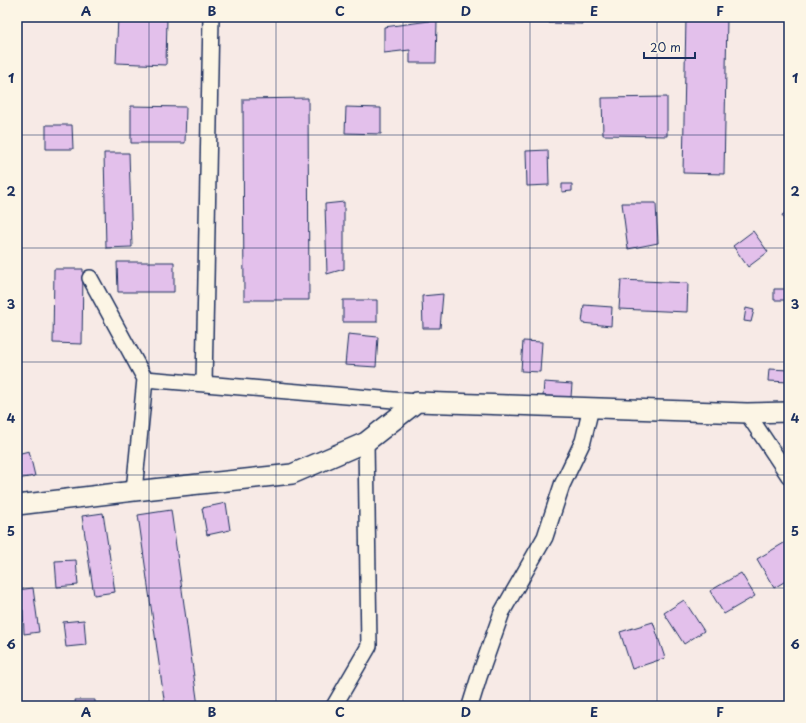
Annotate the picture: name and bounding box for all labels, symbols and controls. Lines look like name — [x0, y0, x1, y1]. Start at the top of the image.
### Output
text: A — [81, 1, 91, 20]
text: B — [208, 1, 217, 20]
text: C — [335, 1, 345, 20]
text: D — [461, 1, 471, 20]
text: E — [590, 1, 598, 20]
text: F — [716, 1, 724, 20]
scale bar — [644, 34, 695, 60]
text: 20 m — [650, 38, 681, 56]
text: 1 — [8, 68, 14, 87]
text: 1 — [792, 68, 798, 87]
text: 2 — [6, 181, 16, 200]
text: 2 — [790, 181, 800, 200]
text: 3 — [7, 294, 16, 313]
text: 3 — [791, 294, 800, 313]
text: 4 — [7, 408, 16, 427]
text: 4 — [791, 408, 800, 427]
text: 5 — [7, 521, 15, 540]
text: 5 — [791, 521, 799, 540]
text: 6 — [6, 634, 16, 653]
text: 6 — [790, 634, 800, 653]
text: A — [81, 702, 91, 721]
text: B — [208, 702, 217, 721]
text: C — [335, 702, 345, 721]
text: D — [461, 702, 471, 721]
text: E — [590, 702, 598, 721]
text: F — [716, 702, 724, 721]

